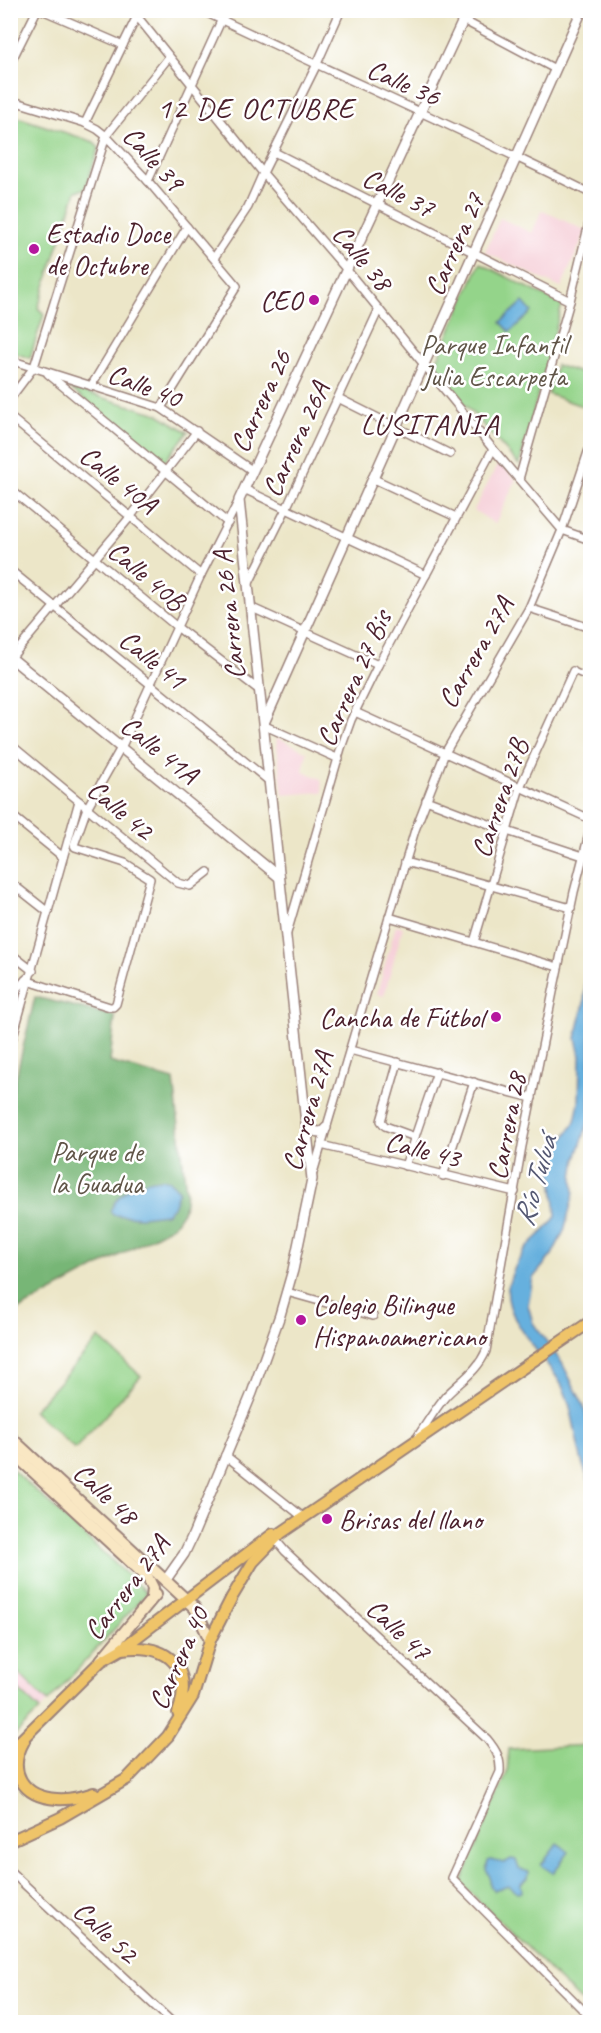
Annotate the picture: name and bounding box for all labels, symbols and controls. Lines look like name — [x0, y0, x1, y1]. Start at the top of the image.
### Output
street label: Calle 36 — [362, 51, 447, 114]
district label: 12 DE OCTUBRE — [157, 89, 357, 127]
street label: Calle 39 — [115, 118, 194, 200]
street label: Calle 37 — [357, 160, 442, 226]
street label: Carrera 27 — [416, 186, 493, 301]
place label: Estadio Doce de Octubre — [46, 216, 172, 283]
street label: Calle 38 — [325, 217, 402, 300]
marker: Estadio Doce de Octubre — [27, 242, 41, 256]
place label: CEO — [260, 283, 305, 318]
marker: CEO — [307, 293, 321, 307]
park label: Parque Infantil Julia Escarpeta — [420, 327, 573, 394]
street label: Carrera 26 — [222, 343, 300, 458]
street label: Calle 40 — [103, 356, 189, 416]
street label: Carrera 26A — [254, 375, 338, 502]
district label: LUSITANIA — [361, 405, 500, 443]
street label: Calle 40A — [73, 437, 166, 523]
street label: Calle 40B — [101, 533, 194, 619]
street label: Carrera 26 A — [204, 547, 253, 681]
street label: Carrera 27A — [430, 589, 522, 714]
street label: Carrera 27 Bis — [308, 603, 400, 751]
street label: Calle 41 — [112, 622, 194, 698]
street label: Calle 41A — [114, 707, 207, 793]
street label: Carrera 27B — [463, 732, 537, 862]
street label: Calle 42 — [80, 772, 163, 849]
place label: Cancha de Fútbol — [319, 1000, 489, 1035]
marker: Cancha de Fútbol — [489, 1010, 503, 1024]
street label: Carrera 27A — [274, 1046, 342, 1175]
street label: Carrera 28 — [479, 1067, 534, 1183]
street label: Calle 43 — [382, 1123, 466, 1176]
water label: Río Tuluá — [504, 1125, 568, 1230]
park label: Parque de la Guadua — [51, 1134, 145, 1201]
place label: Colegio Bilingue Hispanoamericano — [313, 1287, 489, 1354]
marker: Colegio Bilingue Hispanoamericano — [294, 1313, 308, 1327]
street label: Calle 48 — [66, 1455, 147, 1534]
place label: Brisas del llano — [339, 1502, 485, 1537]
marker: Brisas del llano — [320, 1512, 334, 1526]
street label: Carrera 27A — [76, 1526, 178, 1647]
street label: Calle 47 — [359, 1591, 439, 1669]
street label: Carrera 40 — [140, 1599, 217, 1715]
street label: Calle 52 — [66, 1893, 147, 1972]

